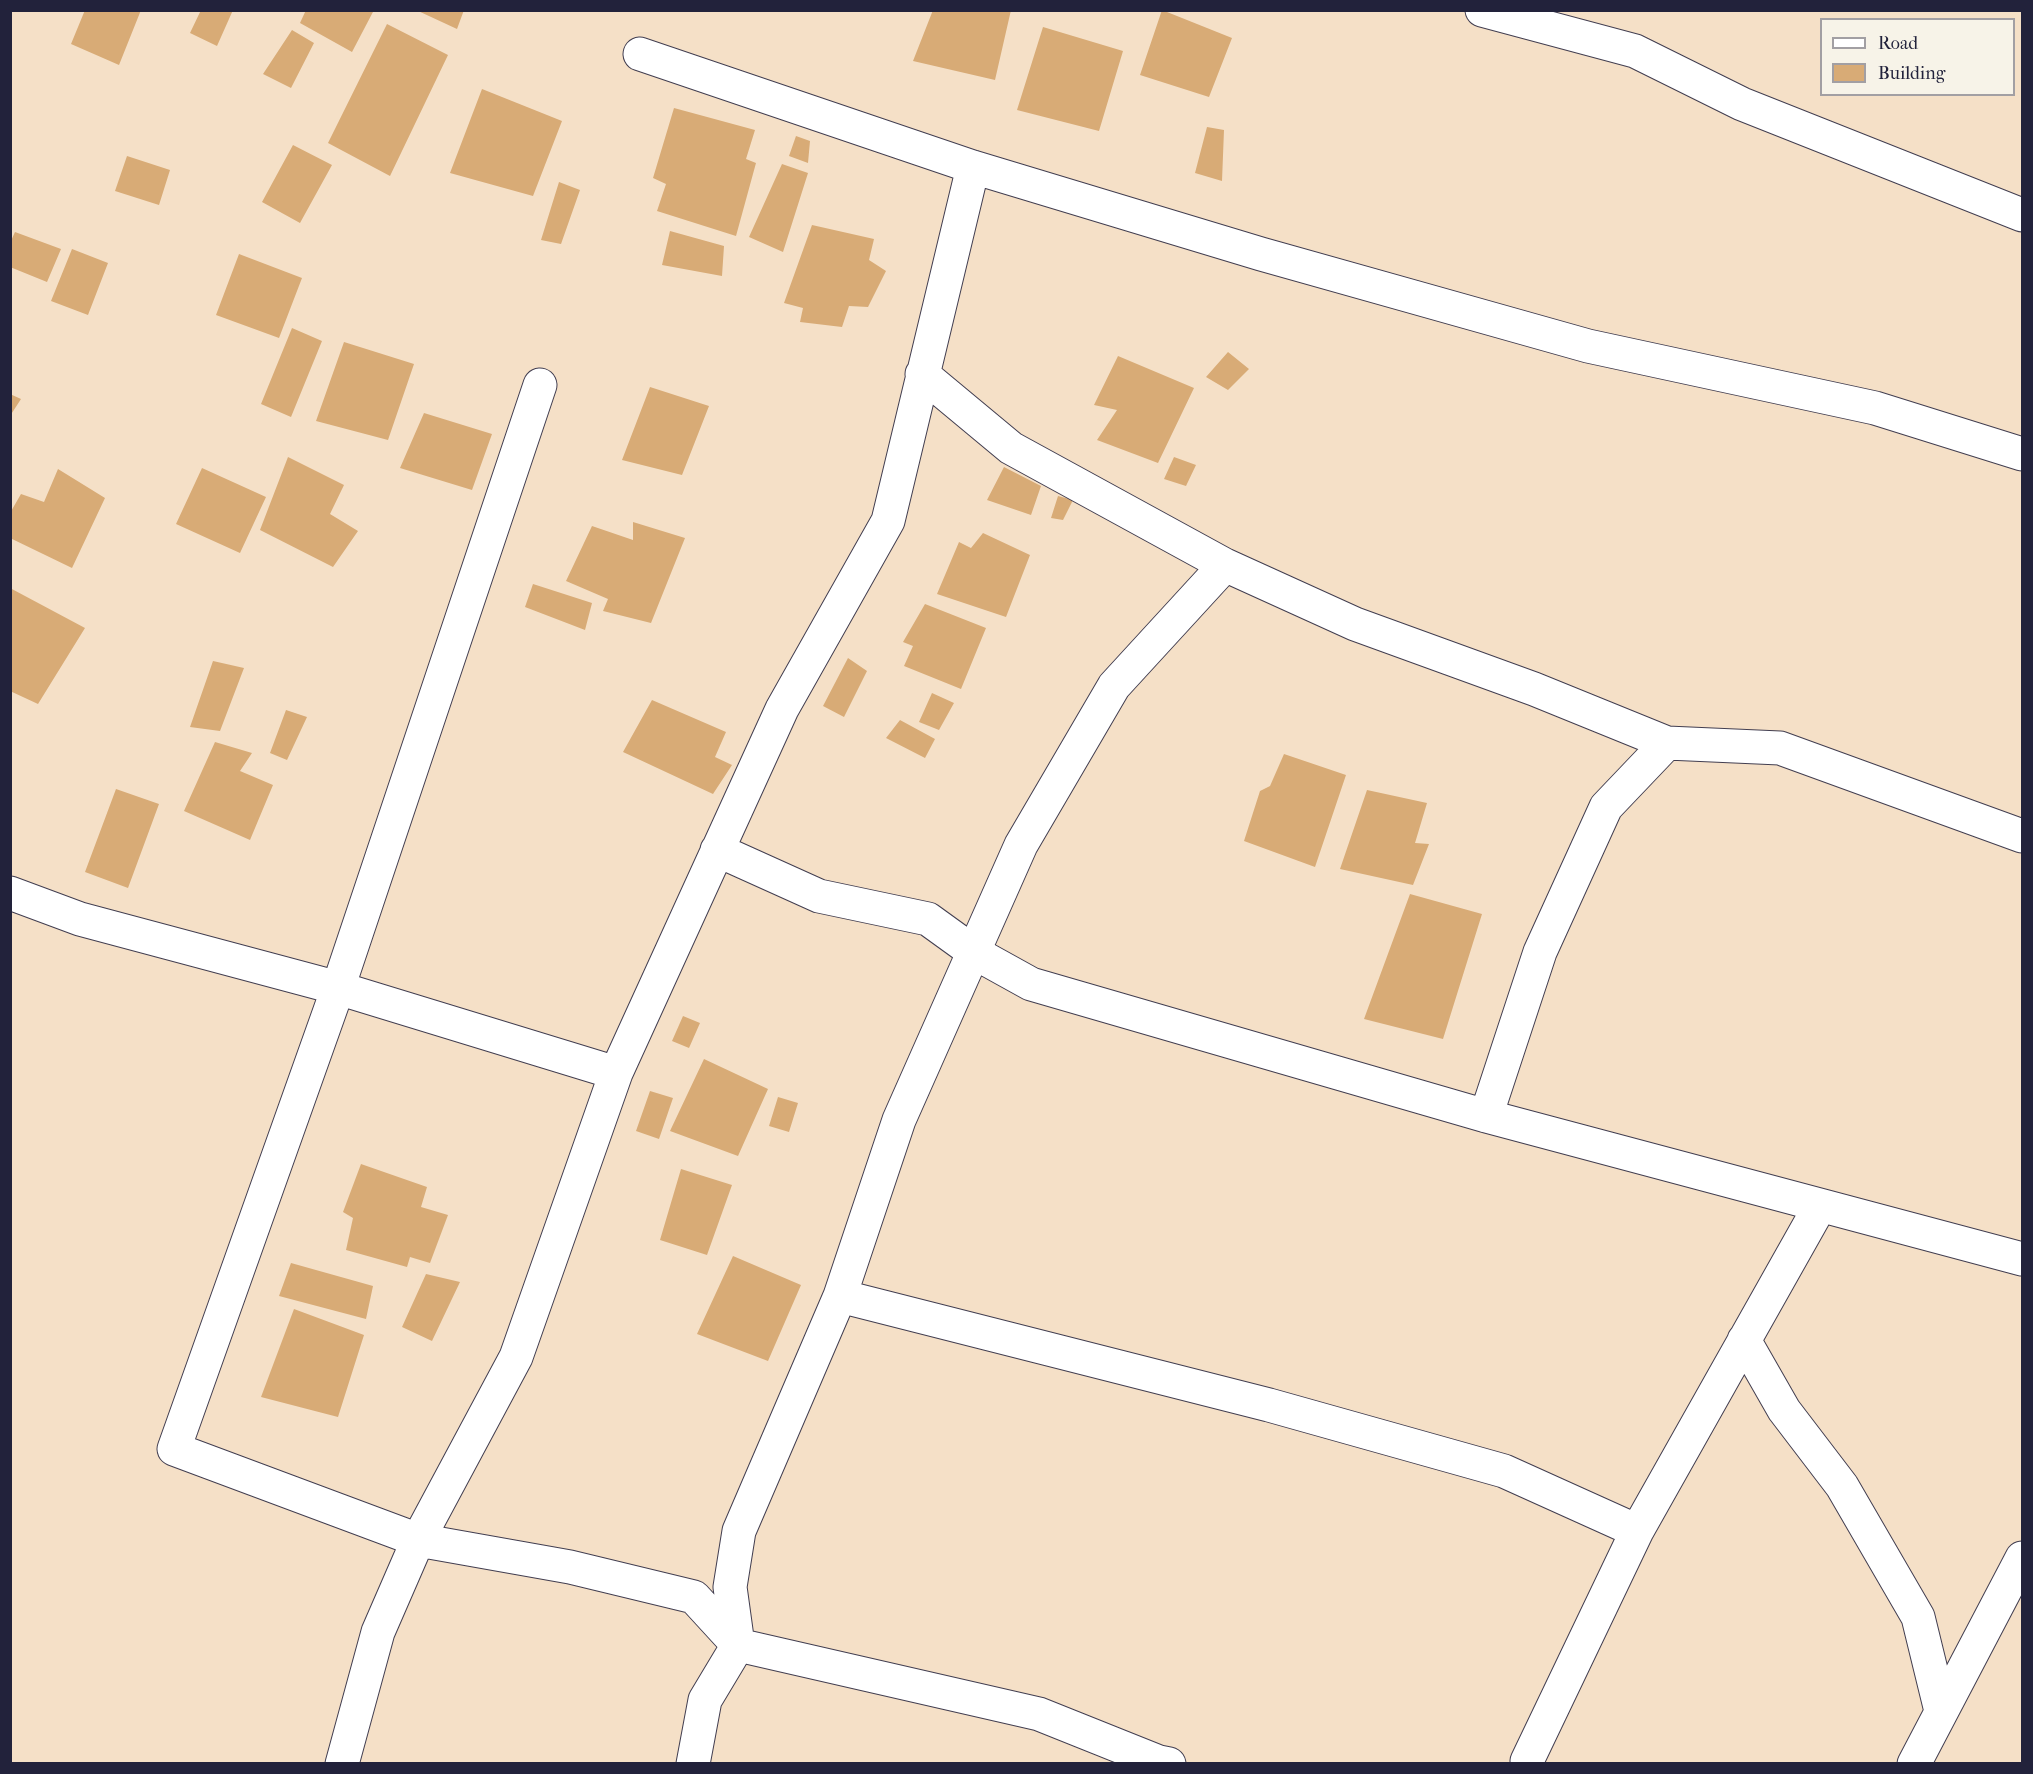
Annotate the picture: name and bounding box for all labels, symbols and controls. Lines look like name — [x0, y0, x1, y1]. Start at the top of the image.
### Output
legend — [1820, 18, 2015, 96]
text: Road — [1878, 33, 1918, 54]
text: Building — [1878, 63, 1945, 84]

